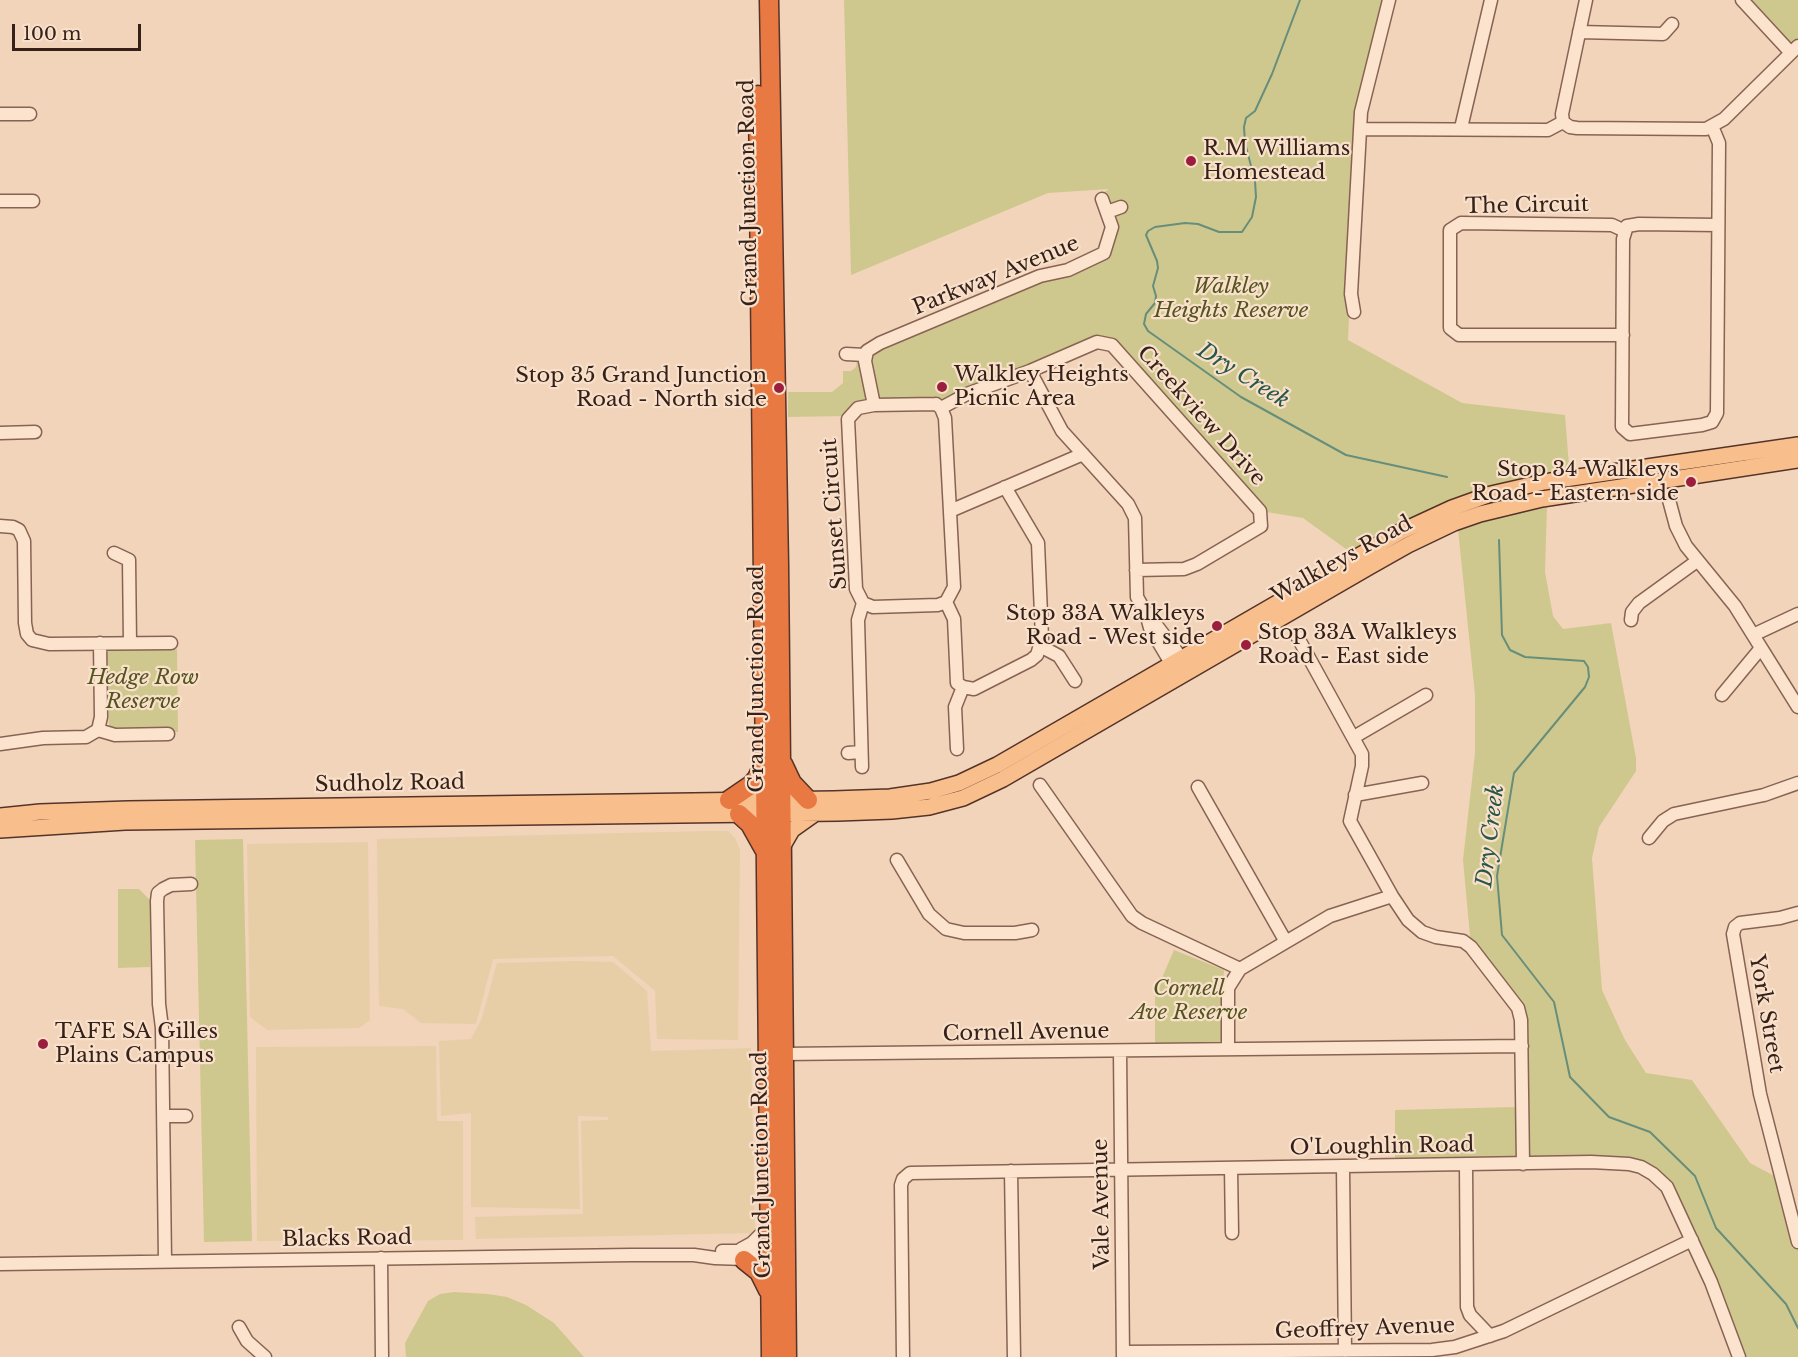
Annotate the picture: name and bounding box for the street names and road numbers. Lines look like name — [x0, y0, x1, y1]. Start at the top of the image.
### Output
street label: Grand Junction Road — [734, 79, 764, 307]
street label: The Circuit — [1465, 192, 1589, 220]
street label: Parkway Avenue — [909, 231, 1083, 321]
street label: Creekview Drive — [1132, 341, 1270, 491]
street label: Sunset Circuit — [817, 437, 853, 591]
street label: Walkleys Road — [1267, 511, 1417, 609]
street label: Grand Junction Road — [744, 565, 770, 793]
street label: Sudholz Road — [315, 770, 465, 798]
street label: York Street — [1743, 953, 1789, 1075]
street label: Cornell Avenue — [942, 1019, 1110, 1047]
street label: Grand Junction Road — [747, 1051, 777, 1279]
street label: O'Loughlin Road — [1289, 1133, 1475, 1161]
street label: Vale Avenue — [1088, 1138, 1116, 1270]
street label: Blacks Road — [282, 1225, 412, 1253]
street label: Geoffrey Avenue — [1274, 1313, 1456, 1345]

